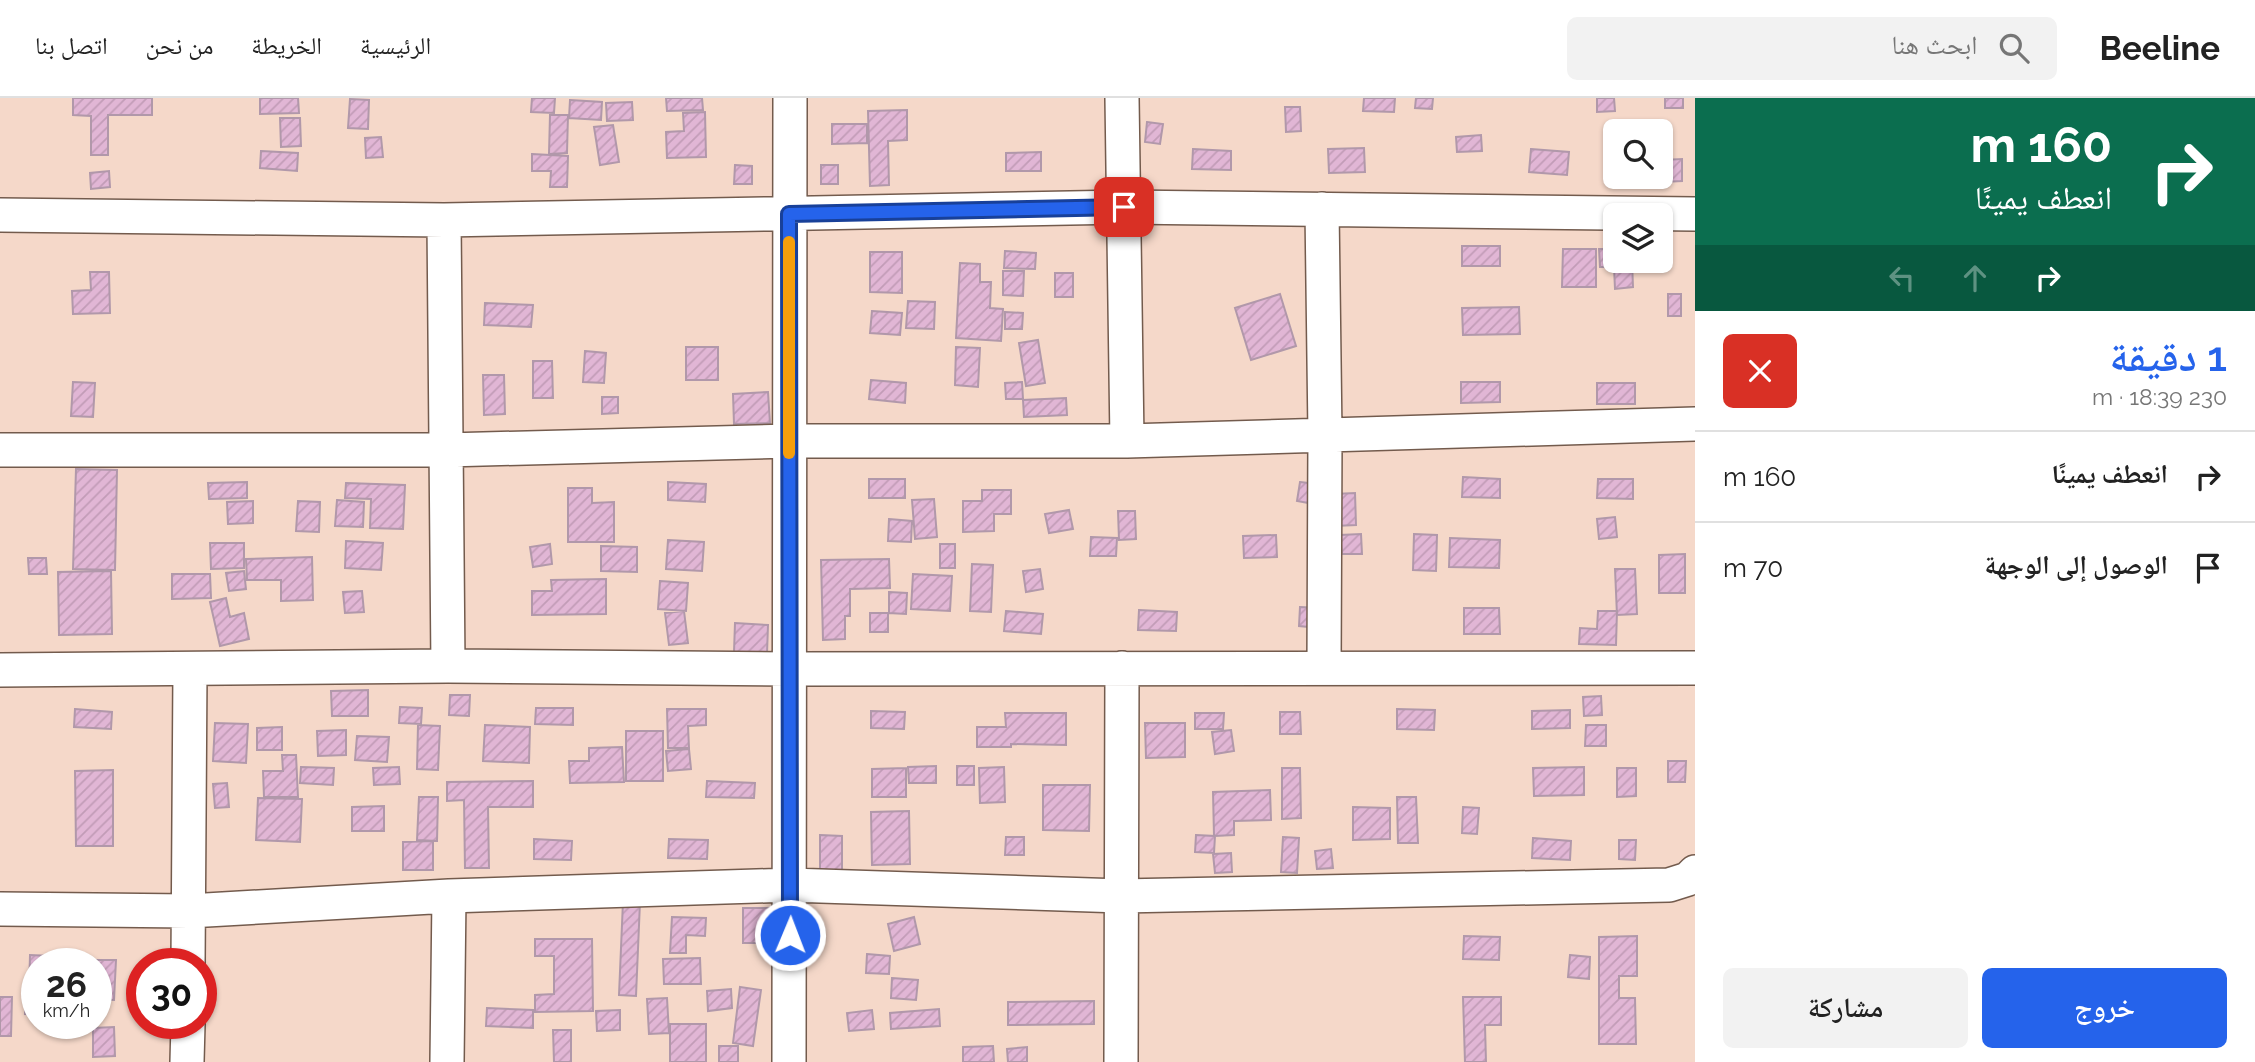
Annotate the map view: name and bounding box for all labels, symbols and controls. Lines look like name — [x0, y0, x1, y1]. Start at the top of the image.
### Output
search box — [1567, 17, 2057, 80]
icon: search — [1995, 29, 2033, 67]
text: Beeline — [2099, 29, 2220, 68]
text: ابحث هنا — [1892, 30, 1977, 60]
text: اتصل بنا — [35, 31, 108, 60]
text: من نحن — [146, 31, 213, 60]
text: الخريطة — [251, 31, 322, 60]
text: الرئيسية — [360, 31, 431, 60]
text: 160 m — [1971, 116, 2112, 173]
map controls — [1603, 119, 1673, 273]
button: search — [1603, 119, 1673, 189]
icon: right — [2136, 126, 2227, 217]
pin — [1094, 177, 1154, 237]
text: انعطف يمينًا — [1975, 179, 2112, 216]
icon: arrive — [1105, 188, 1143, 226]
button: layers — [1603, 203, 1673, 273]
icon: left — [1883, 259, 1921, 297]
icon: ahead — [1956, 259, 1994, 297]
icon: right — [2029, 259, 2067, 297]
text: 1 دقيقة — [2110, 332, 2227, 381]
button: close — [1723, 334, 1797, 408]
text: 230 m · 18:39 — [2092, 383, 2227, 410]
icon: right — [2189, 458, 2227, 496]
text: انعطف يمينًا — [2051, 459, 2168, 489]
text: 160 m — [1723, 462, 1796, 492]
icon: arrive — [2189, 549, 2227, 587]
text: الوصول إلى الوجهة — [1985, 550, 2168, 580]
text: 70 m — [1723, 553, 1783, 583]
position arrow — [753, 898, 827, 972]
speed limit sign: 30 — [126, 948, 217, 1039]
text: 26 — [46, 964, 87, 1005]
button: مشاركة — [1723, 968, 1968, 1048]
button: خروج — [1982, 968, 2227, 1048]
text: km/h — [43, 1000, 90, 1021]

